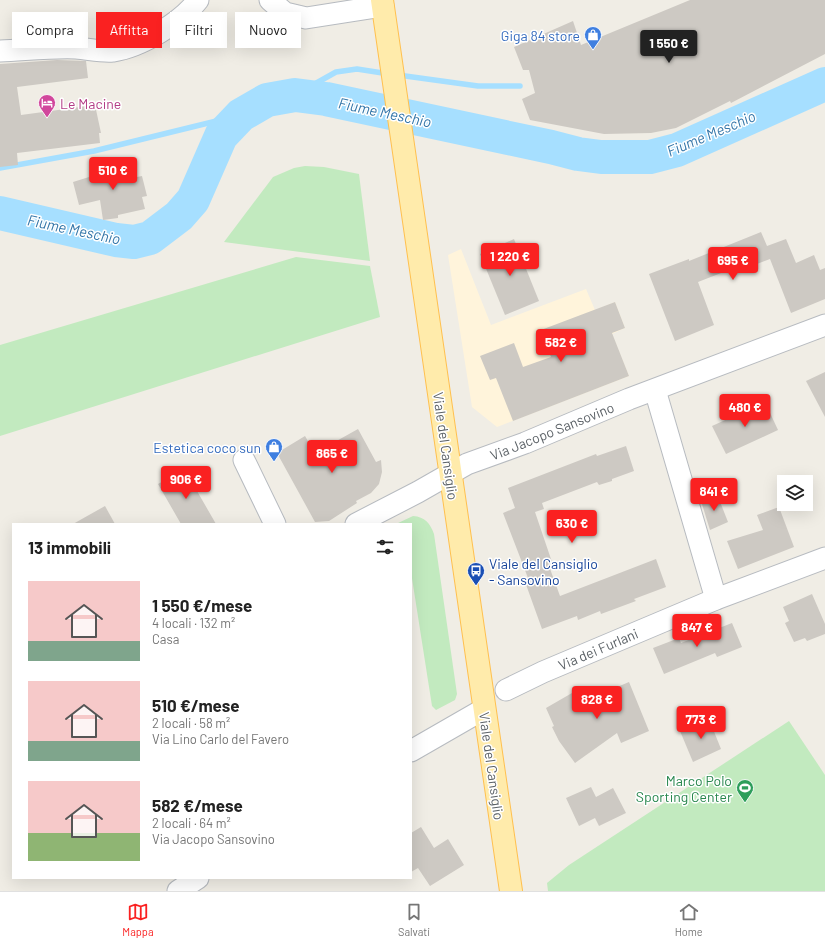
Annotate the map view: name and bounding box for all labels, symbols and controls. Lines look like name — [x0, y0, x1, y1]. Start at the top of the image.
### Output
chip: Compra — [12, 12, 88, 48]
chip: Affitta — [96, 12, 162, 48]
chip: Filtri — [170, 12, 227, 48]
chip: Nuovo — [235, 12, 301, 48]
shop icon: Giga 84 store — [583, 25, 603, 50]
place label: Giga 84 store — [501, 27, 580, 44]
pin: 1 550 € — [632, 30, 706, 64]
text: 1 550 € — [649, 35, 689, 51]
hotel icon: Le Macine — [37, 93, 57, 118]
water label: Fiume Meschio — [337, 93, 433, 131]
place label: Le Macine — [60, 95, 121, 112]
water label: Fiume Meschio — [664, 106, 758, 160]
pin: 510 € — [85, 157, 141, 191]
text: 510 € — [98, 162, 128, 178]
water label: Fiume Meschio — [26, 210, 122, 248]
pin: 1 220 € — [473, 243, 547, 277]
pin: 695 € — [705, 247, 761, 281]
text: 1 220 € — [490, 248, 530, 264]
text: 695 € — [717, 252, 749, 268]
pin: 582 € — [533, 329, 589, 363]
text: 582 € — [545, 334, 577, 350]
street label: Viale del Cansiglio — [430, 391, 462, 501]
pin: 480 € — [717, 394, 773, 428]
street label: Via Jacopo Sansovino — [488, 398, 616, 464]
text: 480 € — [728, 399, 762, 415]
shop icon: Estetica coco sun — [264, 437, 284, 462]
place label: Estetica coco sun — [153, 439, 261, 456]
pin: 865 € — [304, 440, 360, 474]
text: 865 € — [316, 445, 348, 461]
pin: 906 € — [158, 466, 214, 500]
text: 906 € — [170, 471, 202, 487]
map controls — [777, 475, 813, 511]
button: layers — [777, 475, 813, 511]
pin: 841 € — [686, 478, 742, 512]
text: 841 € — [699, 483, 729, 499]
pin: 630 € — [544, 510, 600, 544]
text: 630 € — [556, 515, 588, 531]
icon: filters — [374, 536, 396, 558]
text: 13 immobili — [28, 537, 111, 557]
place label: Viale del Cansiglio - Sansovino — [489, 555, 598, 588]
bus stop icon: Viale del Cansiglio - Sansovino — [466, 561, 486, 586]
text: 1 550 €/mese — [152, 595, 252, 615]
icon: home — [60, 597, 108, 645]
pin: 847 € — [669, 614, 725, 648]
text: 4 locali · 132 m² — [152, 615, 235, 631]
text: 847 € — [681, 619, 713, 635]
street label: Via dei Furlani — [556, 625, 640, 673]
text: Casa — [152, 631, 179, 647]
pin: 828 € — [569, 686, 625, 720]
text: 828 € — [581, 691, 613, 707]
text: 510 €/mese — [152, 695, 240, 715]
icon: home — [60, 697, 108, 745]
pin: 773 € — [673, 706, 729, 740]
street label: Viale del Cansiglio — [476, 711, 508, 821]
text: 773 € — [686, 711, 716, 727]
text: 2 locali · 58 m² — [152, 715, 230, 731]
text: Via Lino Carlo del Favero — [152, 731, 289, 747]
place label: Marco Polo Sporting Center — [636, 772, 732, 805]
sports icon: Marco Polo Sporting Center — [735, 778, 755, 803]
text: 582 €/mese — [152, 795, 243, 815]
icon: home — [60, 797, 108, 845]
text: 2 locali · 64 m² — [152, 815, 231, 831]
text: Via Jacopo Sansovino — [152, 831, 275, 847]
tab: Mappa — [122, 901, 154, 938]
tab: Salvati — [398, 901, 430, 938]
tab: Home — [675, 901, 703, 938]

